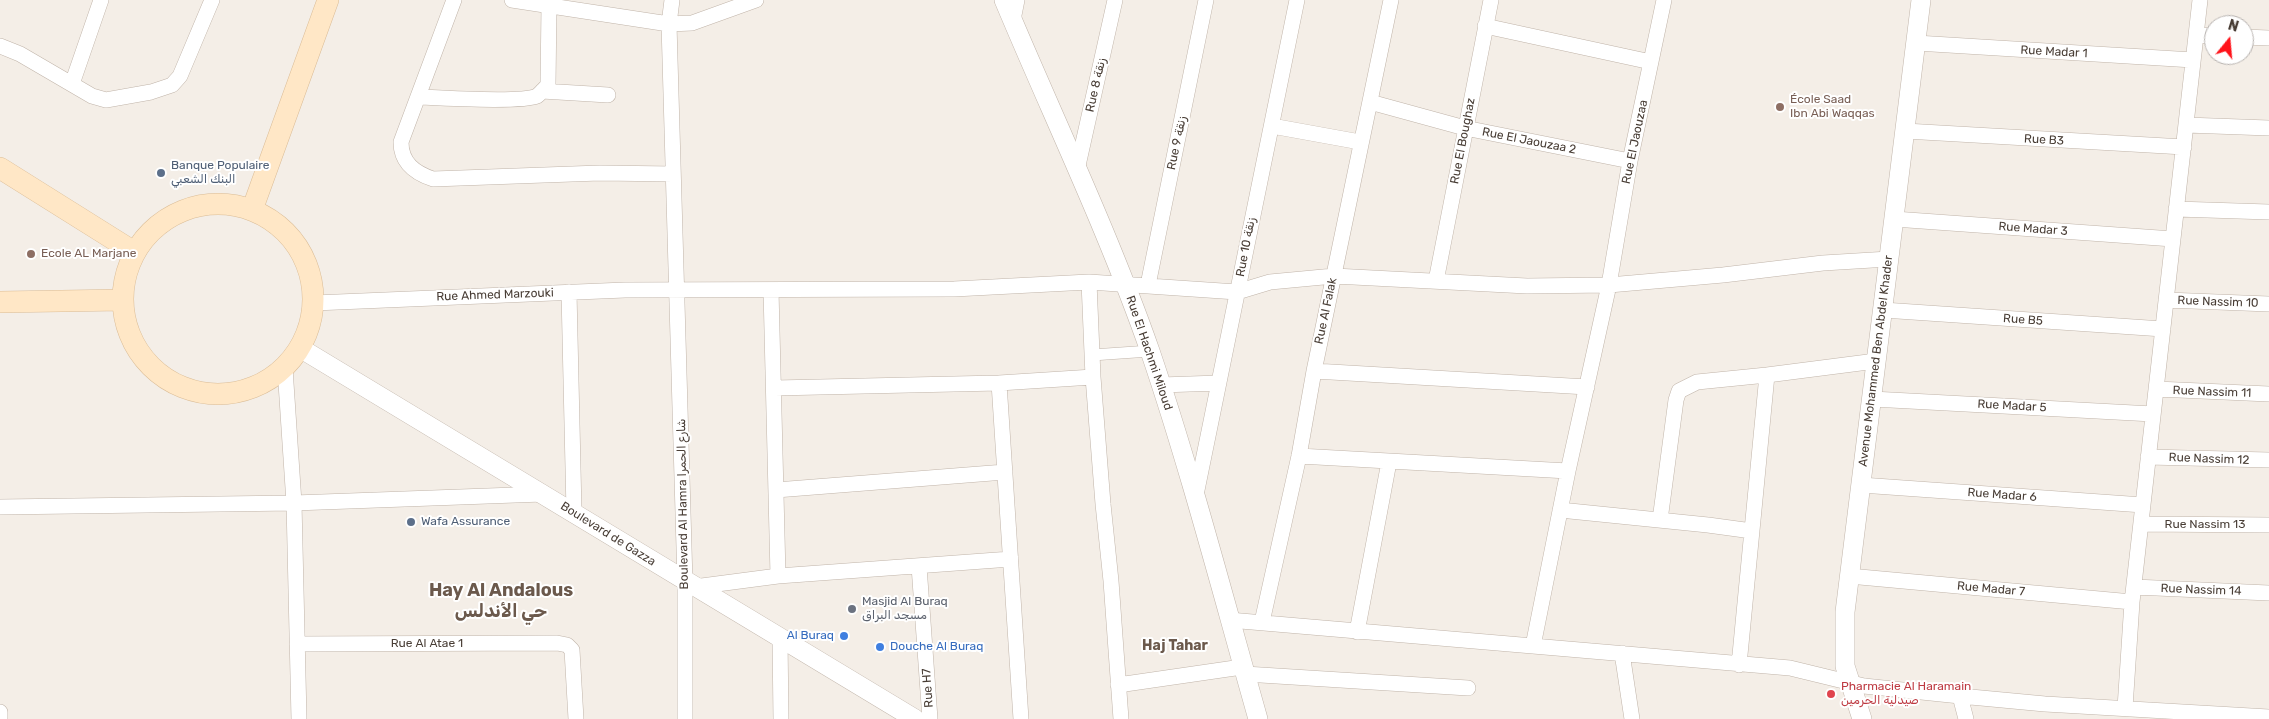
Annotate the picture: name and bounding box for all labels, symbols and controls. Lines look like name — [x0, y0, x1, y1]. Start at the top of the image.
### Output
north arrow — [2204, 15, 2254, 65]
text: N — [2226, 17, 2241, 36]
street label: Rue Madar 1 — [2020, 43, 2088, 61]
street label: Rue 8 زنقة — [1083, 56, 1109, 114]
place label: École Saad Ibn Abi Waqqas — [1790, 93, 1875, 121]
street label: Rue El Boughaz — [1448, 97, 1478, 185]
street label: Rue El Jaouzaa — [1619, 99, 1651, 185]
marker: École Saad Ibn Abi Waqqas — [1774, 101, 1786, 113]
street label: Rue 9 زنقة — [1164, 115, 1190, 171]
street label: Rue El Jaouzaa 2 — [1481, 125, 1577, 157]
street label: Rue B3 — [2024, 132, 2064, 148]
place label: Banque Populaire البنك الشعبي — [171, 159, 269, 187]
marker: Banque Populaire البنك الشعبي — [155, 167, 167, 179]
street label: Rue 10 زنقة — [1233, 216, 1259, 278]
street label: Rue Madar 3 — [1998, 219, 2068, 239]
place label: Ecole AL Marjane — [41, 247, 136, 261]
marker: Ecole AL Marjane — [25, 248, 37, 260]
street label: Avenue Mohammed Ben Abdel Khader — [1856, 254, 1896, 468]
street label: Rue Al Falak — [1312, 276, 1340, 346]
street label: Rue Ahmed Marzouki — [436, 286, 554, 304]
street label: Rue Nassim 10 — [2177, 293, 2259, 311]
street label: Rue El Hachmi Miloud — [1123, 294, 1175, 412]
street label: Rue B5 — [2003, 311, 2043, 329]
street label: Rue Nassim 11 — [2172, 383, 2252, 401]
street label: Rue Madar 5 — [1977, 397, 2047, 415]
street label: Boulevard Al Hamra شارع الحمرا — [674, 418, 692, 590]
street label: Rue Nassim 12 — [2168, 450, 2250, 468]
street label: Rue Madar 6 — [1967, 485, 2037, 505]
street label: Boulevard de Gazza — [558, 499, 658, 569]
place label: Wafa Assurance — [421, 515, 510, 529]
marker: Wafa Assurance — [405, 516, 417, 528]
street label: Rue Nassim 13 — [2165, 518, 2245, 532]
street label: Rue Madar 7 — [1956, 579, 2026, 599]
district label: Hay Al Andalous حي الأندلس — [429, 580, 573, 622]
street label: Rue Nassim 14 — [2160, 581, 2242, 599]
place label: Masjid Al Buraq مسجد البراق — [862, 595, 948, 623]
marker: Masjid Al Buraq مسجد البراق — [846, 603, 858, 615]
place label: Al Buraq — [787, 629, 834, 643]
marker: Al Buraq — [838, 630, 850, 642]
street label: Rue Al Atae 1 — [391, 637, 463, 651]
district label: Haj Tahar — [1142, 638, 1208, 654]
place label: Douche Al Buraq — [890, 640, 983, 654]
marker: Douche Al Buraq — [874, 641, 886, 653]
street label: Rue H7 — [919, 668, 937, 708]
place label: Pharmacie Al Haramain صيدلية الحرمين — [1841, 680, 1971, 708]
marker: Pharmacie Al Haramain صيدلية الحرمين — [1825, 688, 1837, 700]

